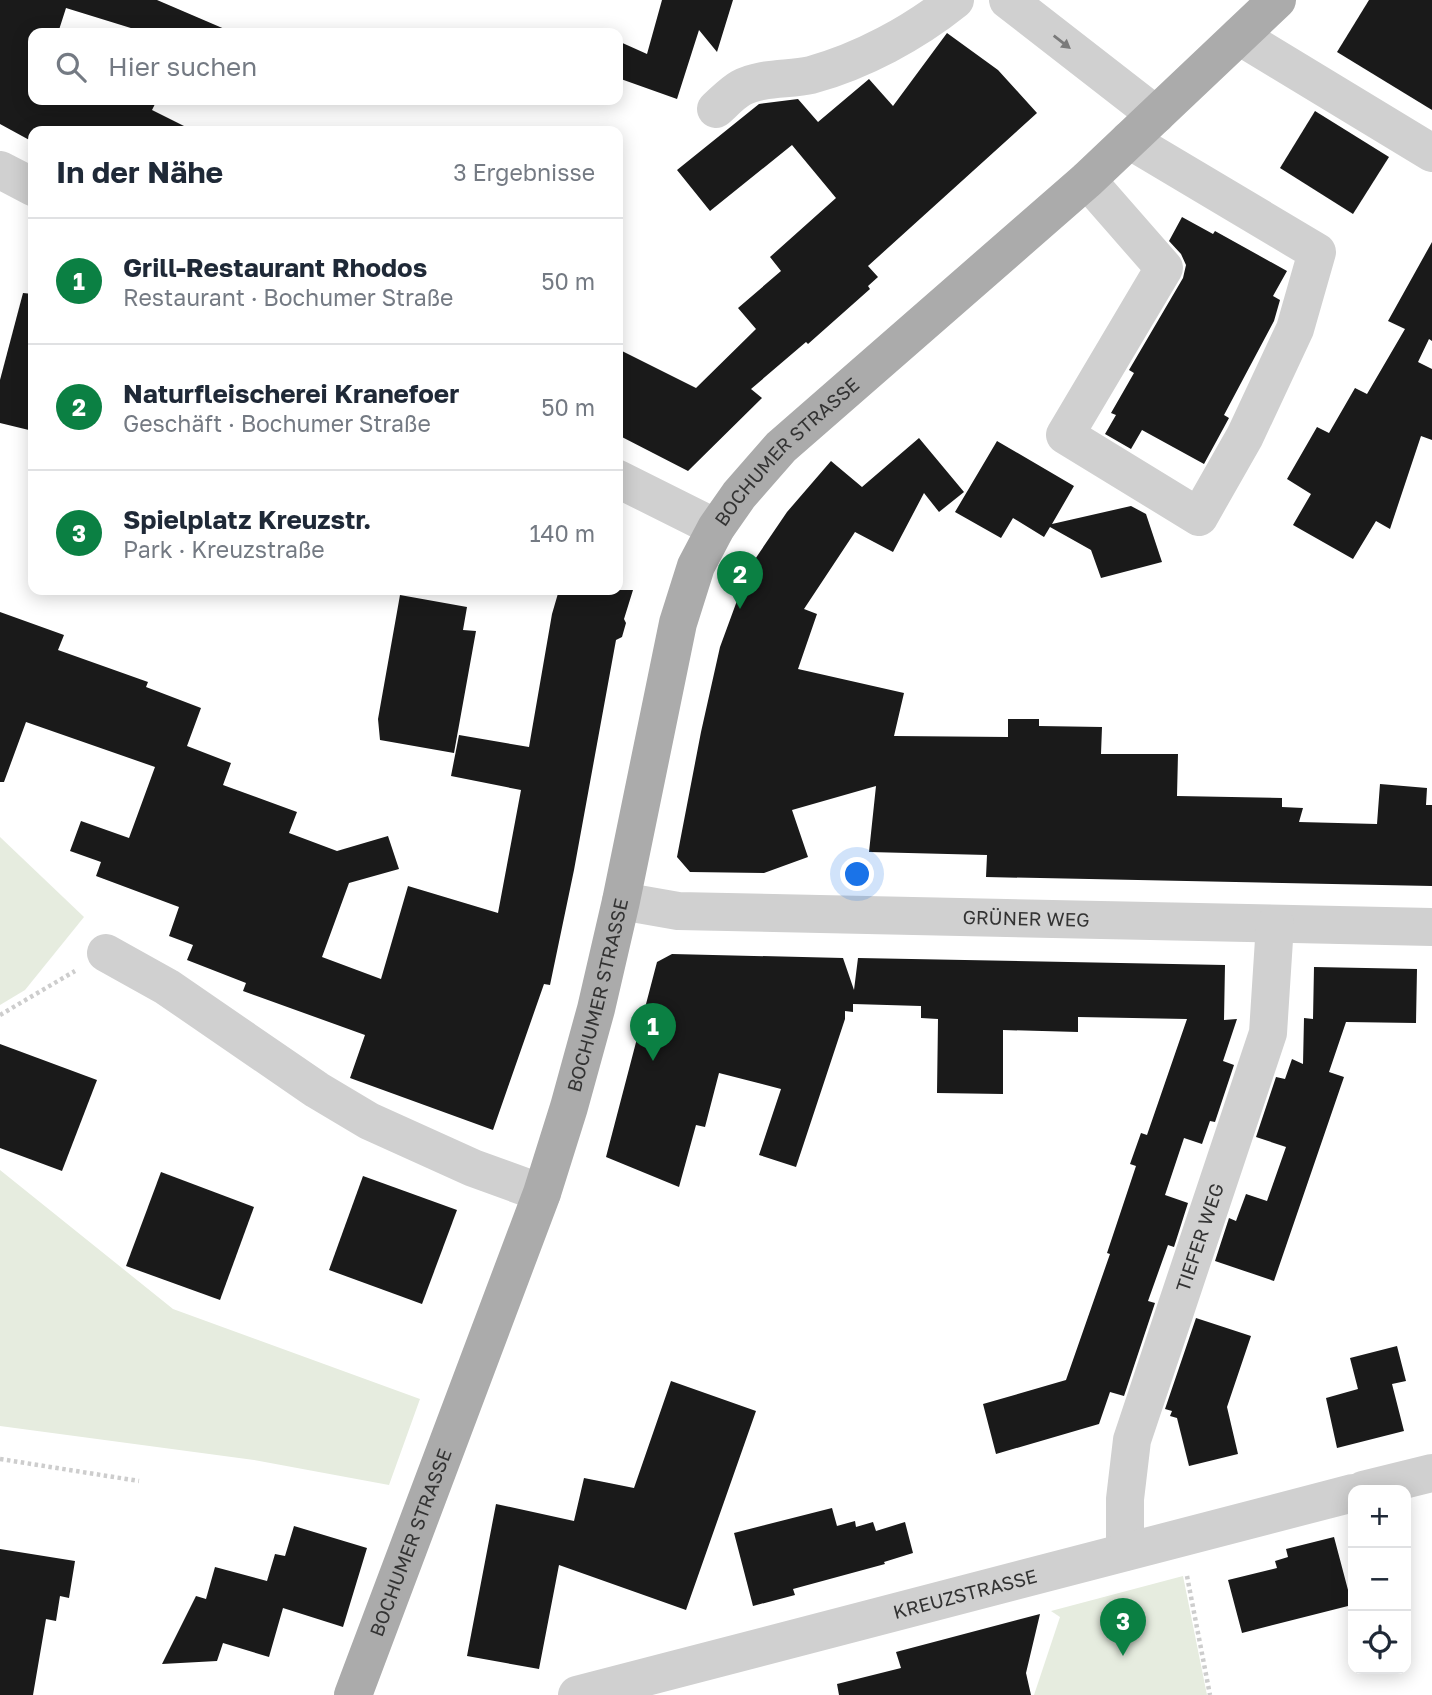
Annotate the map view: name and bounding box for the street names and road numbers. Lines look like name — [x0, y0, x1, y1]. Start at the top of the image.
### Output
street label: BOCHUMER STRASSE — [709, 372, 863, 530]
street label: BOCHUMER STRASSE — [562, 896, 632, 1094]
street label: GRÜNER WEG — [962, 905, 1090, 931]
street label: TIEFER WEG — [1170, 1180, 1228, 1295]
street label: BOCHUMER STRASSE — [364, 1445, 456, 1639]
street label: KREUZSTRASSE — [891, 1564, 1039, 1623]

